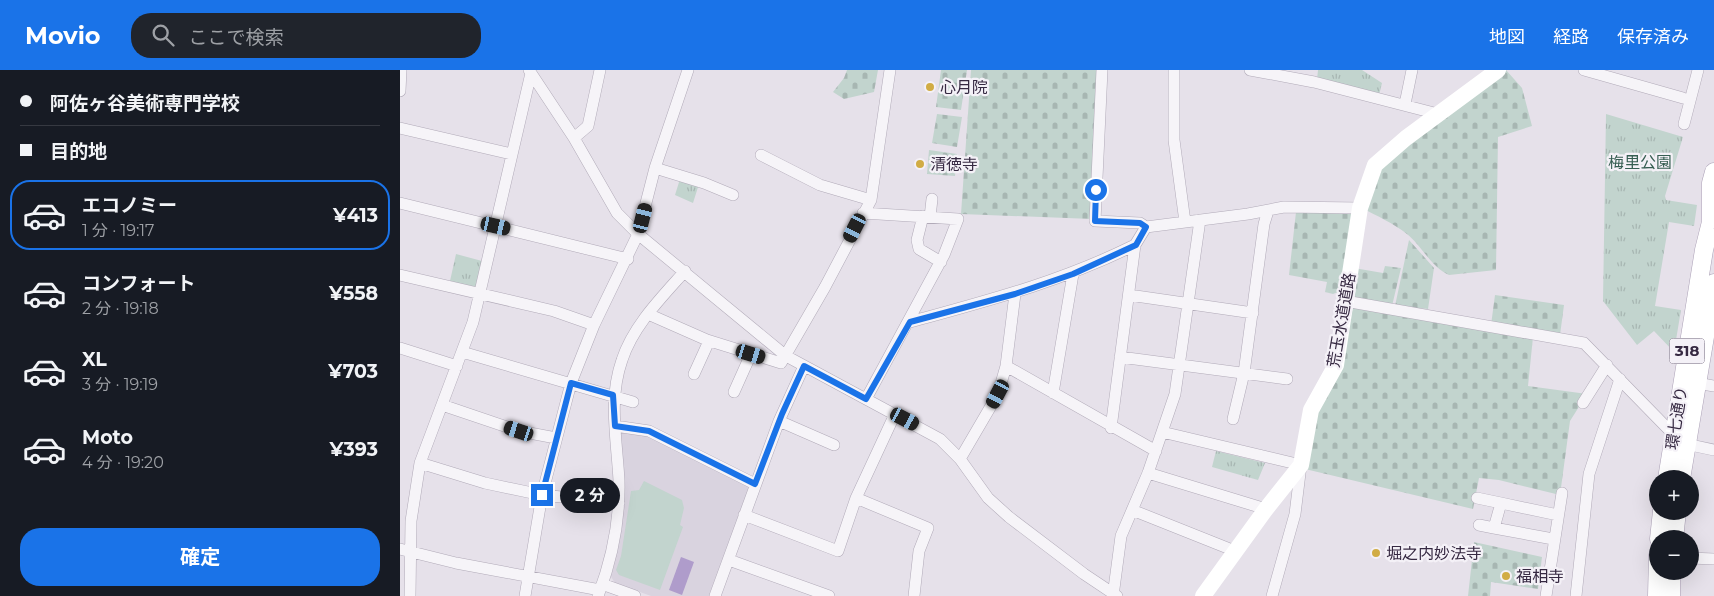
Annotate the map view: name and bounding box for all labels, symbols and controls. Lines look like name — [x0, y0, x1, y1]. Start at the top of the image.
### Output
search box — [131, 13, 481, 58]
text: Movio — [25, 21, 101, 50]
icon: search — [149, 21, 177, 49]
text: ここで検索 — [189, 26, 284, 49]
text: 地図 — [1489, 26, 1525, 48]
text: 経路 — [1553, 26, 1589, 48]
text: 保存済み — [1617, 26, 1689, 48]
place label: 心月院 — [940, 78, 988, 97]
marker: 心月院 — [924, 81, 936, 93]
text: 阿佐ヶ谷美術専門学校 — [50, 92, 240, 115]
text: 目的地 — [50, 140, 107, 163]
park label: 梅里公園 — [1608, 153, 1672, 172]
place label: 清徳寺 — [930, 155, 978, 174]
marker: 清徳寺 — [914, 158, 926, 170]
route start — [1085, 179, 1107, 201]
icon: car — [22, 193, 67, 238]
text: エコノミー — [82, 194, 177, 217]
car — [632, 202, 653, 234]
text: ¥413 — [333, 204, 378, 227]
car — [841, 211, 868, 245]
car — [479, 215, 512, 237]
text: 1 分 · 19:17 — [82, 221, 155, 240]
icon: car — [22, 271, 67, 316]
street label: 荒玉水道道路 — [1324, 271, 1359, 369]
text: コンフォート — [82, 272, 195, 295]
text: ¥558 — [329, 282, 378, 305]
text: 2 分 · 19:18 — [82, 299, 159, 318]
road number: 318 — [1670, 338, 1704, 364]
car — [734, 342, 767, 366]
text: XL — [82, 348, 107, 371]
icon: car — [22, 349, 67, 394]
text: ¥703 — [328, 360, 378, 383]
text: 3 分 · 19:19 — [82, 375, 158, 394]
car — [984, 377, 1011, 411]
street label: 環七通り — [1662, 385, 1691, 451]
car — [888, 405, 921, 433]
car — [502, 419, 535, 443]
text: Moto — [82, 426, 133, 449]
icon: car — [22, 427, 67, 472]
text: ¥393 — [329, 438, 378, 461]
text: 4 分 · 19:20 — [82, 453, 164, 472]
map controls — [1649, 470, 1699, 580]
button: + — [1649, 470, 1699, 520]
callout: 2 分 — [560, 478, 620, 512]
route end — [531, 484, 553, 506]
text: 2 分 — [575, 486, 605, 505]
button: 確定 — [20, 528, 380, 586]
button: − — [1649, 530, 1699, 580]
place label: 堀之内妙法寺 — [1386, 544, 1482, 563]
marker: 堀之内妙法寺 — [1370, 547, 1382, 559]
place label: 福相寺 — [1516, 567, 1564, 586]
marker: 福相寺 — [1500, 570, 1512, 582]

